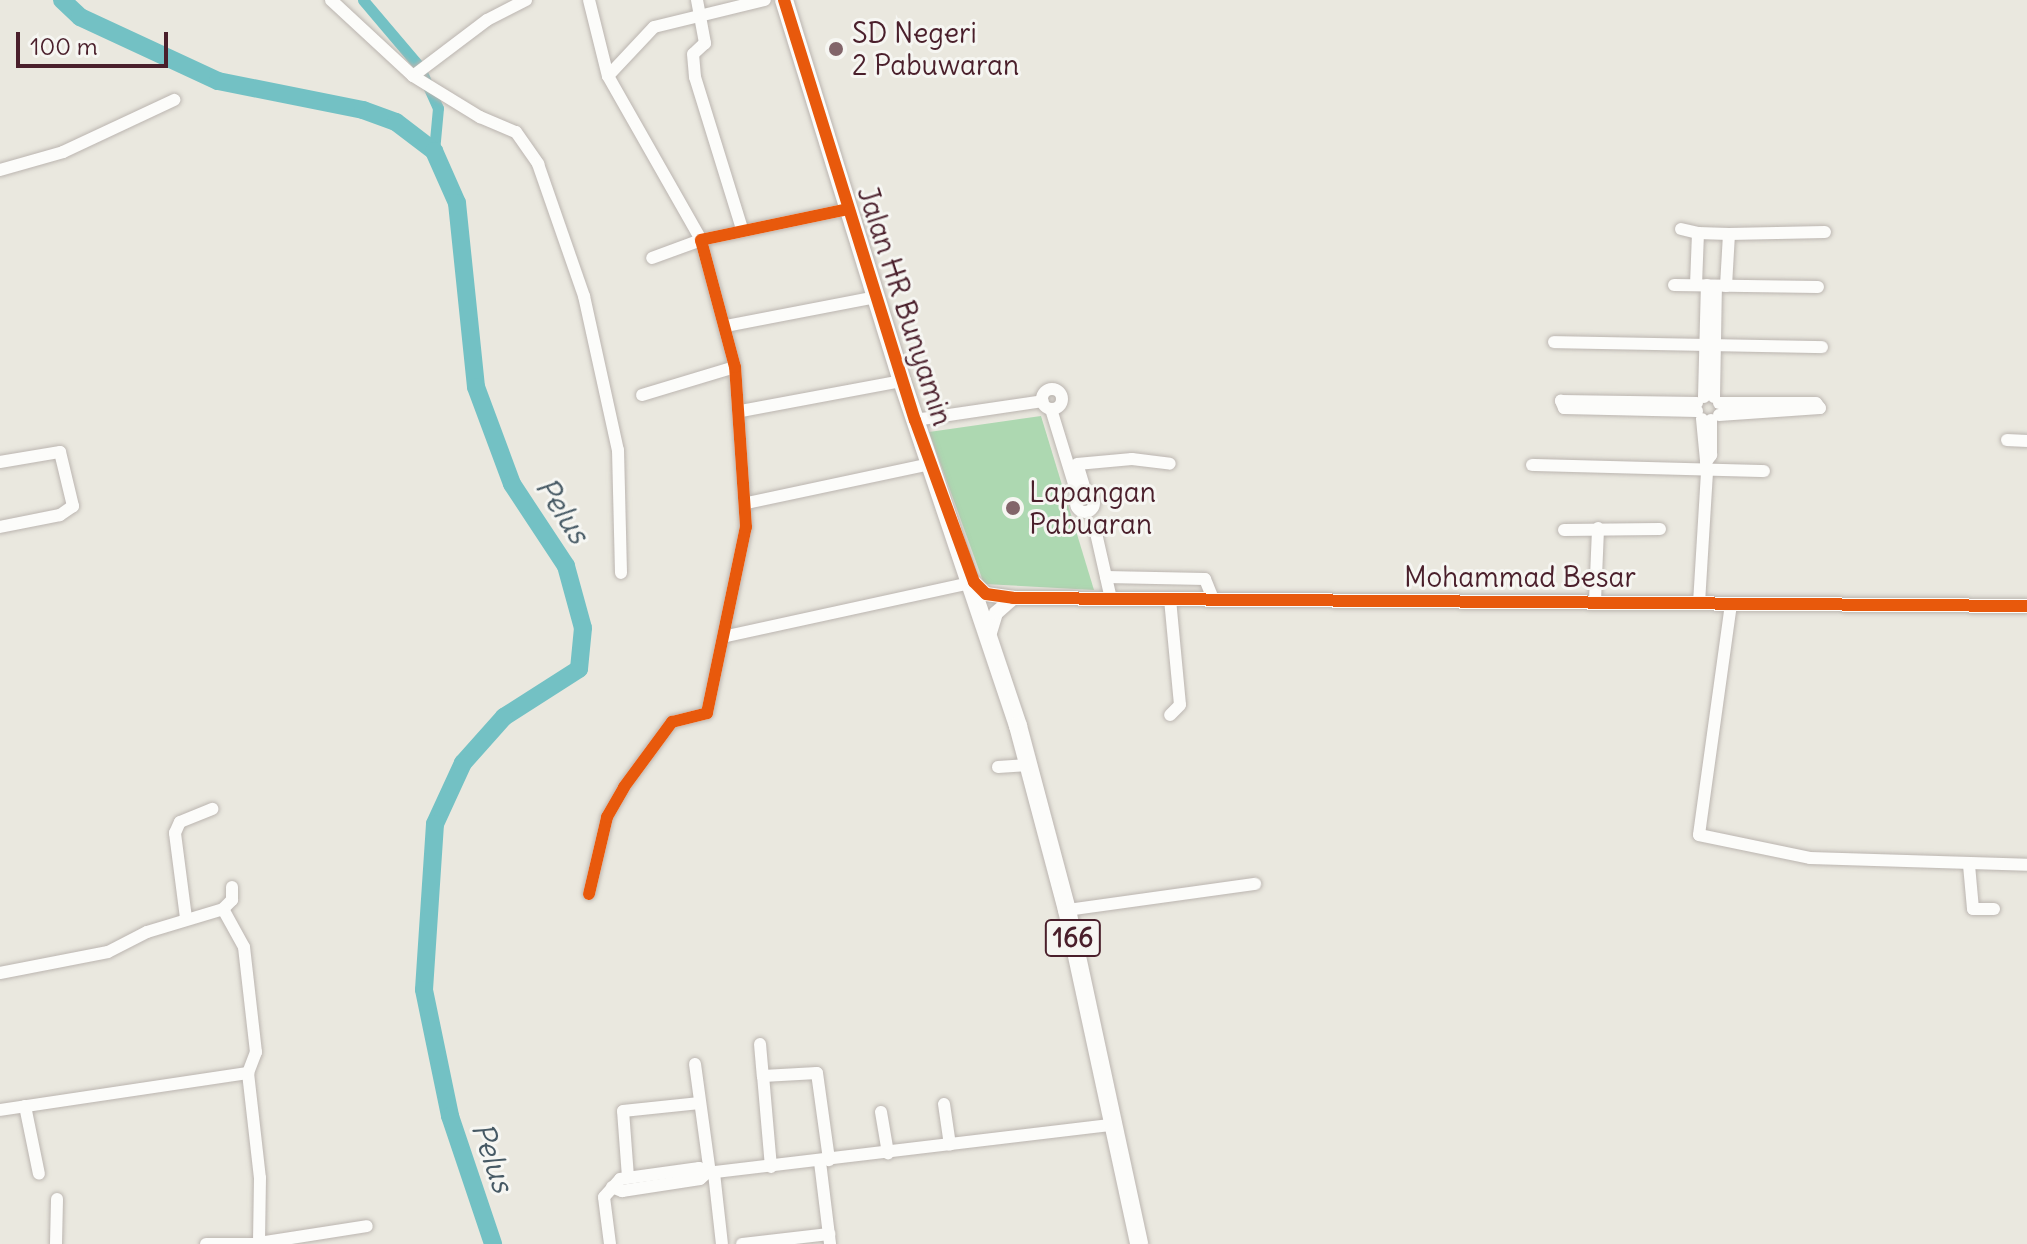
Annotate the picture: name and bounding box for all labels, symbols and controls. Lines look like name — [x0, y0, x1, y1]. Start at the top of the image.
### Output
scale bar — [20, 16, 172, 66]
place label: SD Negeri 2 Pabuwaran — [852, 16, 1019, 82]
text: 100 m — [30, 31, 98, 61]
marker: SD Negeri 2 Pabuwaran — [827, 40, 845, 58]
street label: Jalan HR Bunyamin — [850, 182, 960, 430]
water label: Pelus — [529, 470, 597, 550]
place label: Lapangan Pabuaran — [1029, 475, 1156, 541]
marker: Lapangan Pabuaran — [1004, 499, 1022, 517]
street label: Mohammad Besar — [1404, 560, 1636, 594]
road number: 166 — [1043, 916, 1103, 960]
water label: Pelus — [464, 1118, 522, 1196]

